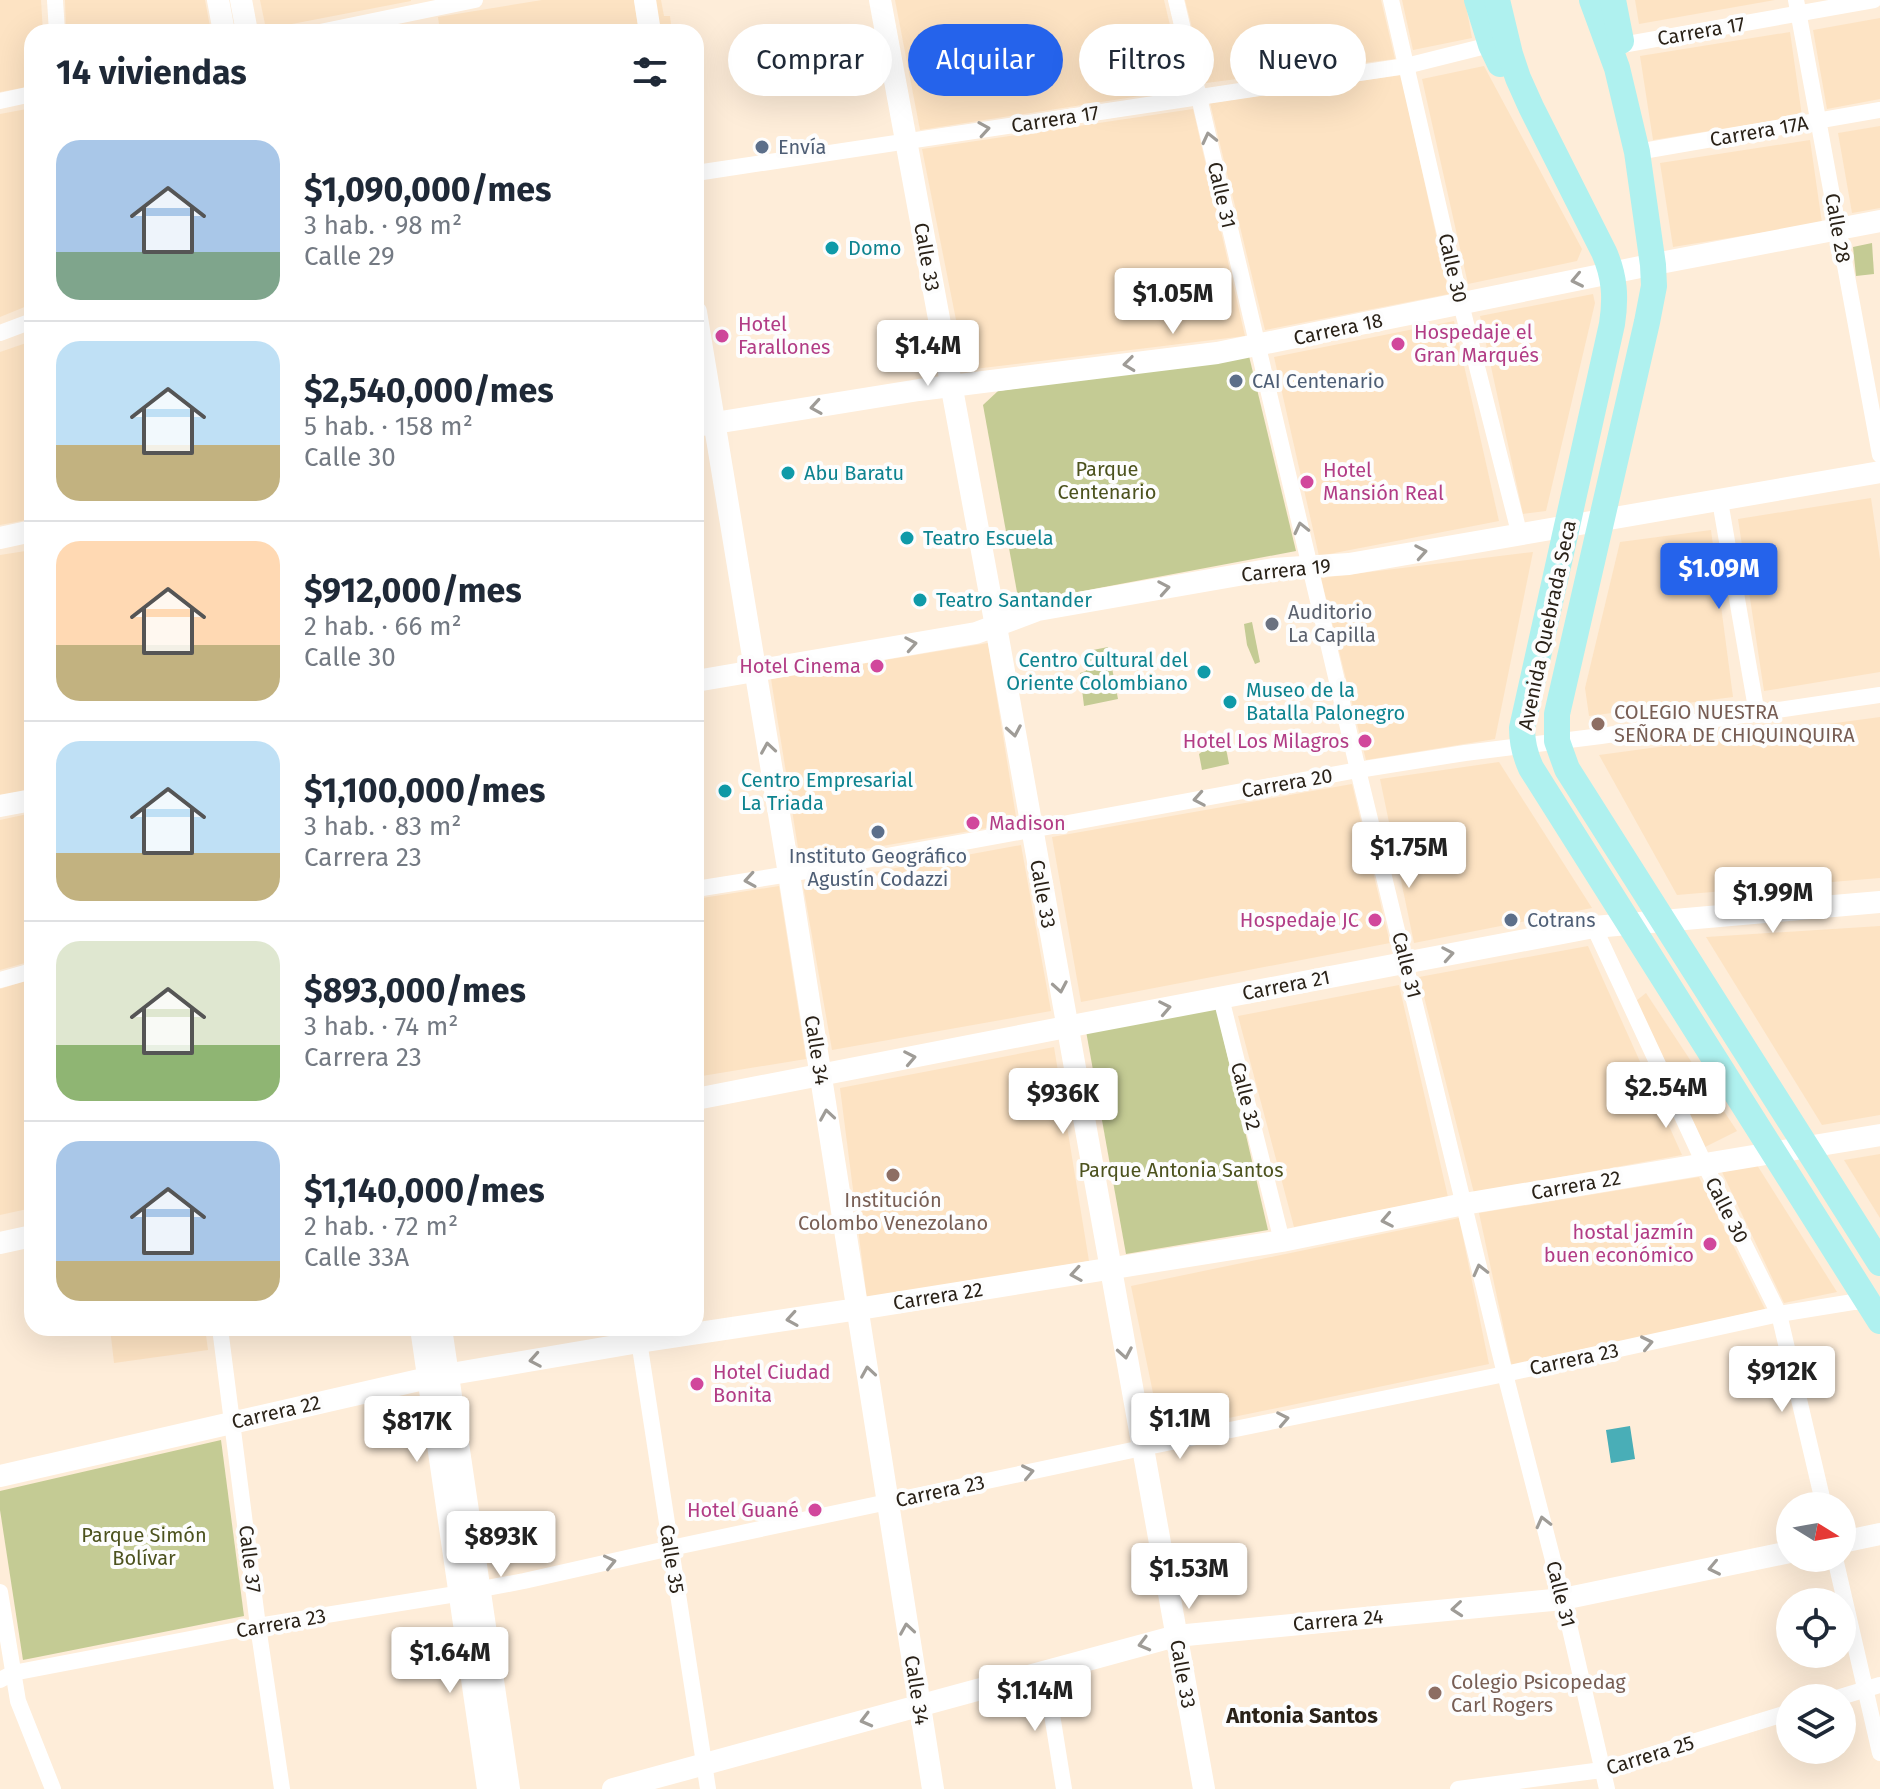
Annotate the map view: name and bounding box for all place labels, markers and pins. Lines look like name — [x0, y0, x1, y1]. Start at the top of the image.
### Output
place label: Envía — [778, 135, 826, 159]
marker: Envía — [753, 138, 771, 156]
place label: Domo — [848, 236, 901, 260]
marker: Domo — [823, 239, 841, 257]
pin: $1.05M — [1108, 268, 1238, 336]
place label: Hotel Farallones — [738, 312, 830, 359]
pin: $1.4M — [872, 320, 984, 388]
place label: Hospedaje el Gran Marqués — [1414, 320, 1539, 367]
marker: Hotel Farallones — [713, 327, 731, 345]
marker: Hospedaje el Gran Marqués — [1389, 335, 1407, 353]
place label: CAI Centenario — [1252, 369, 1385, 393]
marker: CAI Centenario — [1227, 372, 1245, 390]
place label: Hotel Mansión Real — [1323, 458, 1444, 505]
place label: Abu Baratu — [804, 461, 904, 485]
marker: Abu Baratu — [779, 464, 797, 482]
marker: Hotel Mansión Real — [1298, 473, 1316, 491]
place label: Teatro Escuela — [923, 526, 1054, 550]
marker: Teatro Escuela — [898, 529, 916, 547]
pin: $1.09M — [1654, 543, 1784, 611]
place label: Teatro Santander — [936, 588, 1092, 612]
marker: Teatro Santander — [911, 591, 929, 609]
place label: Auditorio La Capilla — [1288, 600, 1376, 647]
marker: Auditorio La Capilla — [1263, 615, 1281, 633]
place label: Centro Cultural del Oriente Colombiano — [1006, 648, 1188, 695]
place label: Hotel Cinema — [739, 654, 861, 678]
marker: Hotel Cinema — [868, 657, 886, 675]
marker: Centro Cultural del Oriente Colombiano — [1195, 663, 1213, 681]
place label: Museo de la Batalla Palonegro — [1246, 678, 1405, 725]
marker: Museo de la Batalla Palonegro — [1221, 693, 1239, 711]
place label: COLEGIO NUESTRA SEÑORA DE CHIQUINQUIRA — [1614, 700, 1855, 747]
marker: COLEGIO NUESTRA SEÑORA DE CHIQUINQUIRA — [1589, 715, 1607, 733]
place label: Hotel Los Milagros — [1183, 729, 1349, 753]
marker: Hotel Los Milagros — [1356, 732, 1374, 750]
place label: Centro Empresarial La Triada — [741, 768, 913, 815]
marker: Centro Empresarial La Triada — [716, 782, 734, 800]
place label: Madison — [989, 811, 1066, 835]
marker: Madison — [964, 814, 982, 832]
pin: $1.75M — [1344, 822, 1474, 890]
marker: Instituto Geográfico Agustín Codazzi — [869, 823, 887, 841]
place label: Instituto Geográfico Agustín Codazzi — [789, 844, 967, 891]
pin: $1.99M — [1708, 867, 1838, 935]
place label: Hospedaje JC — [1240, 908, 1359, 932]
place label: Cotrans — [1527, 908, 1596, 932]
marker: Hospedaje JC — [1366, 911, 1384, 929]
marker: Cotrans — [1502, 911, 1520, 929]
pin: $2.54M — [1601, 1062, 1731, 1130]
pin: $936K — [1007, 1068, 1119, 1136]
marker: Institución Colombo Venezolano — [884, 1166, 902, 1184]
place label: Institución Colombo Venezolano — [798, 1188, 988, 1235]
place label: hostal jazmín buen económico — [1544, 1220, 1694, 1267]
marker: hostal jazmín buen económico — [1701, 1235, 1719, 1253]
pin: $912K — [1726, 1346, 1838, 1414]
place label: Hotel Ciudad Bonita — [713, 1360, 831, 1407]
marker: Hotel Ciudad Bonita — [688, 1375, 706, 1393]
pin: $1.1M — [1124, 1393, 1236, 1461]
pin: $817K — [361, 1396, 473, 1464]
place label: Hotel Guané — [687, 1498, 799, 1522]
marker: Hotel Guané — [806, 1501, 824, 1519]
pin: $893K — [445, 1511, 557, 1579]
pin: $1.53M — [1124, 1543, 1254, 1611]
pin: $1.64M — [385, 1627, 515, 1695]
pin: $1.14M — [970, 1665, 1100, 1733]
place label: Colegio Psicopedag Carl Rogers — [1451, 1670, 1626, 1717]
marker: Colegio Psicopedag Carl Rogers — [1426, 1684, 1444, 1702]

